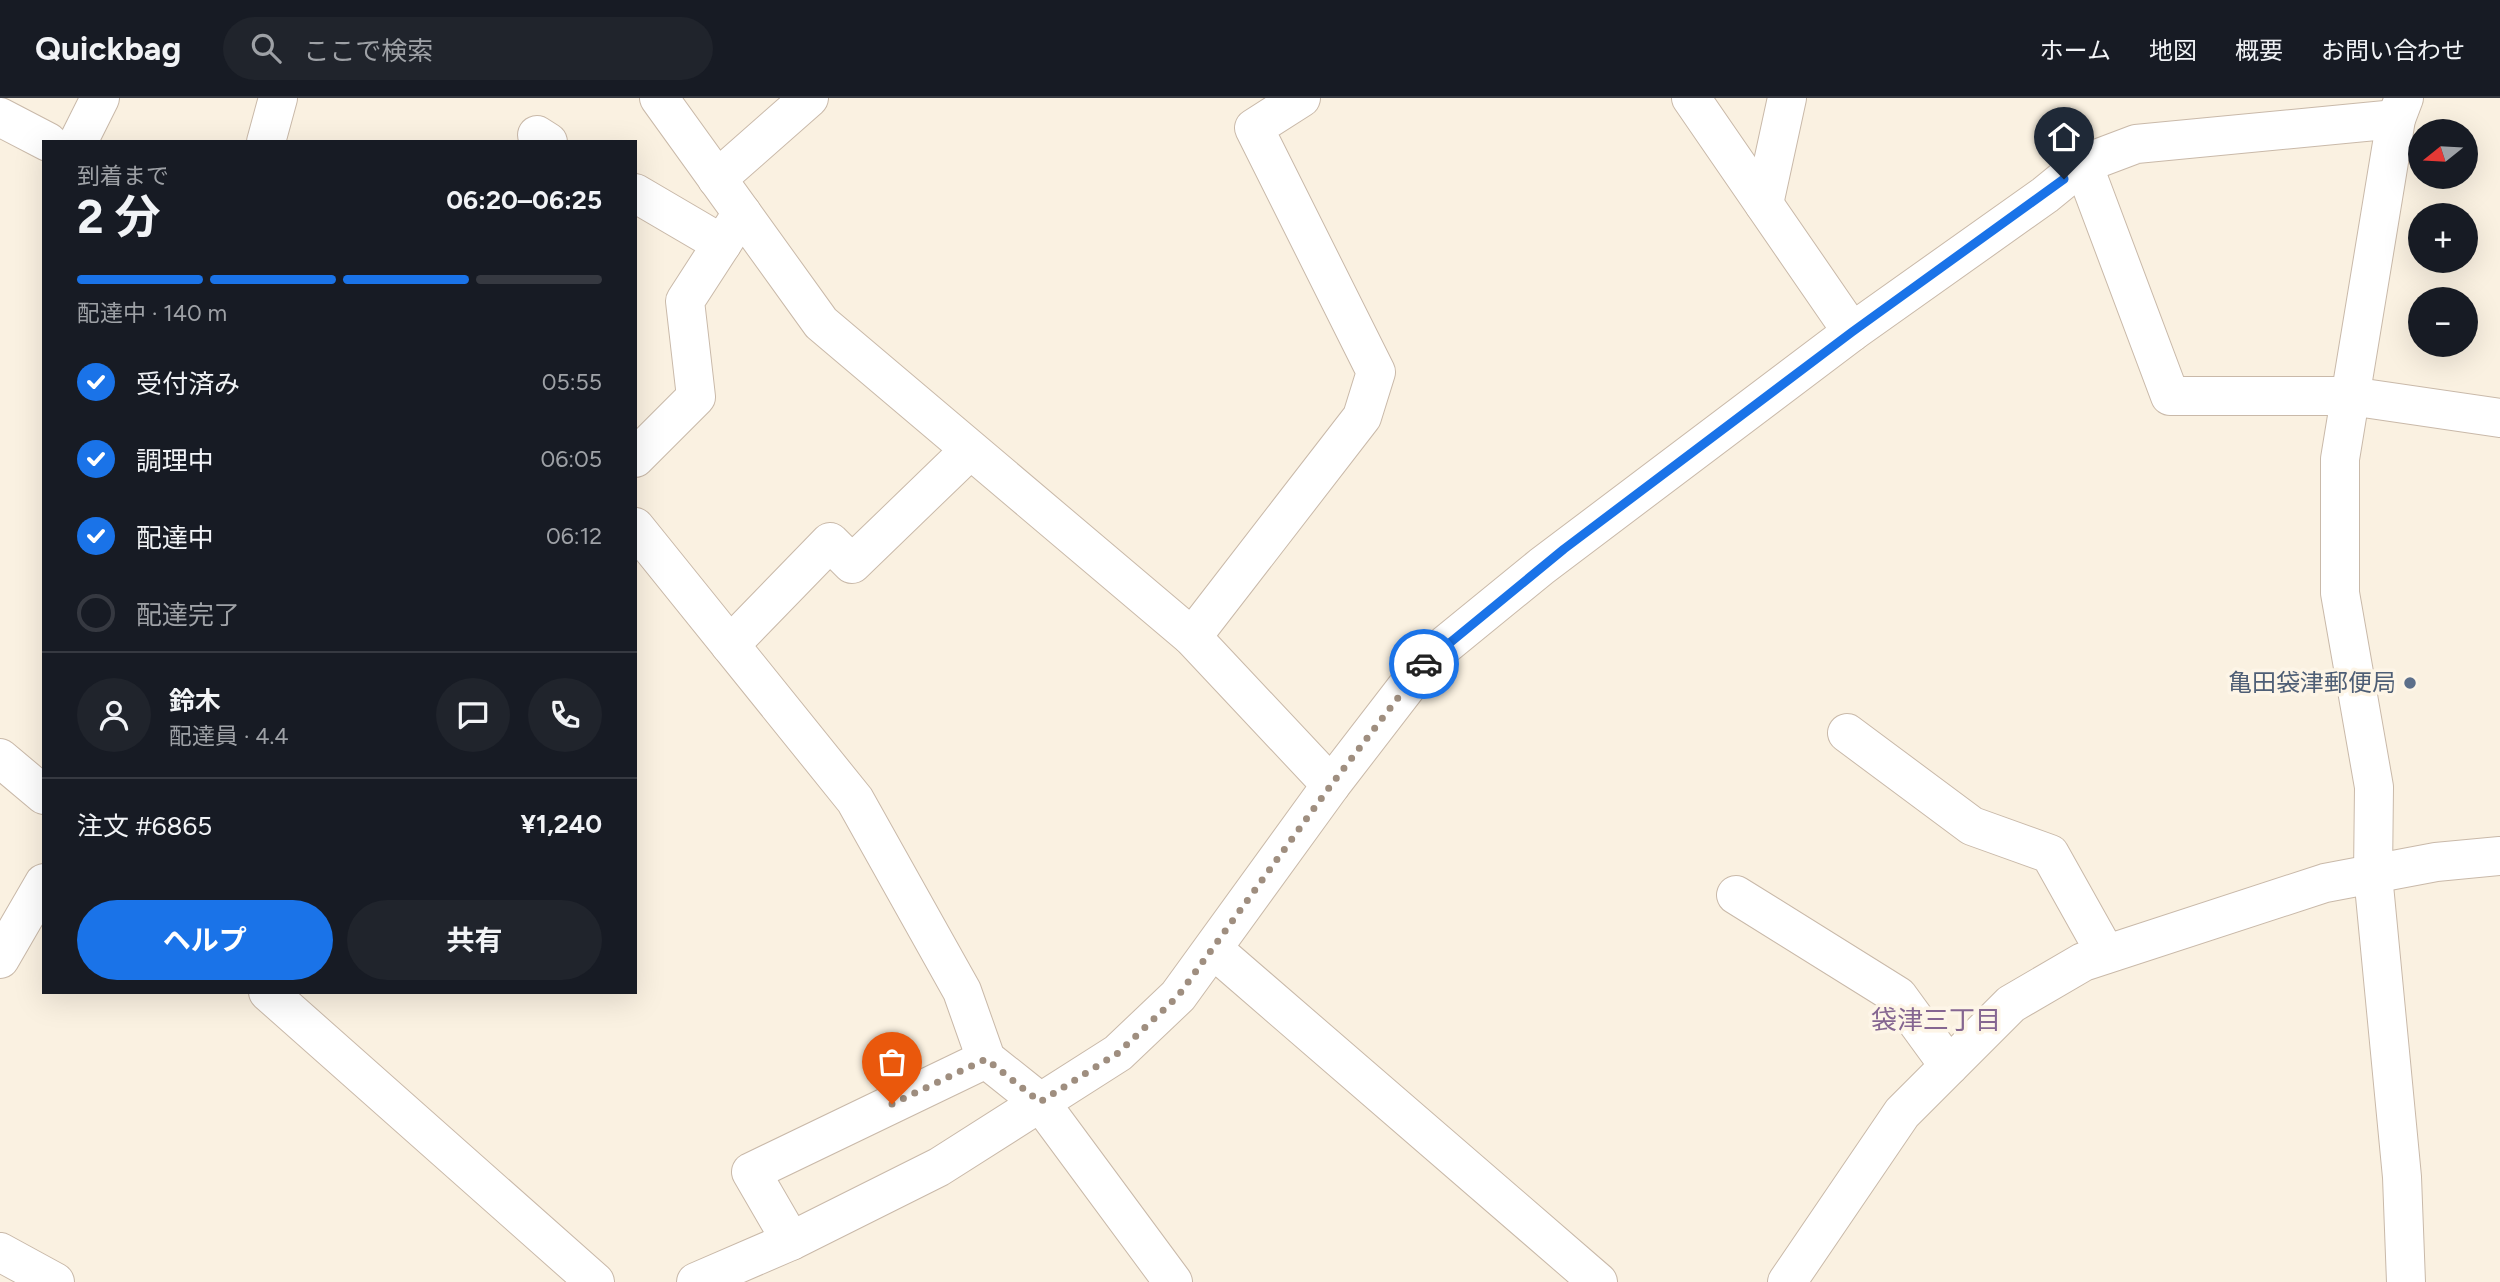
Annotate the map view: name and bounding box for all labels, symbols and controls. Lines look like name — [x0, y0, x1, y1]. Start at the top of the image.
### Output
search box — [223, 17, 713, 80]
text: Quickbag — [35, 29, 181, 68]
icon: search — [247, 29, 285, 67]
text: ここで検索 — [303, 35, 433, 67]
text: ホーム — [2040, 36, 2111, 65]
text: 地図 — [2149, 36, 2197, 65]
text: 概要 — [2235, 36, 2283, 65]
text: お問い合わせ — [2321, 36, 2465, 65]
pin — [2034, 107, 2094, 179]
icon: home — [2045, 118, 2083, 156]
north arrow — [2408, 119, 2478, 189]
map controls — [2408, 119, 2478, 357]
text: 到着まで — [77, 162, 169, 190]
text: 06:20–06:25 — [446, 184, 602, 216]
text: 2 分 — [77, 189, 161, 245]
button: + — [2408, 203, 2478, 273]
button: − — [2408, 287, 2478, 357]
text: 配達中 · 140 m — [77, 299, 227, 327]
icon: check — [77, 363, 115, 401]
text: 受付済み — [136, 368, 240, 400]
text: 05:55 — [542, 368, 602, 396]
icon: check — [77, 440, 115, 478]
text: 調理中 — [136, 445, 214, 477]
text: 06:05 — [540, 445, 602, 473]
icon: check — [77, 517, 115, 555]
text: 配達中 — [136, 522, 214, 554]
text: 06:12 — [546, 522, 602, 550]
text: 配達完了 — [136, 599, 240, 631]
courier — [1389, 629, 1459, 699]
icon: car — [1405, 645, 1443, 683]
place label: 亀田袋津郵便局 — [2228, 668, 2396, 697]
marker: 亀田袋津郵便局 — [2402, 675, 2418, 691]
button: person — [77, 678, 151, 752]
button: chat — [436, 678, 510, 752]
button: phone — [528, 678, 602, 752]
text: 鈴木 — [169, 685, 221, 717]
text: 配達員 · 4.4 — [169, 722, 289, 750]
text: ¥1,240 — [520, 808, 602, 840]
text: 注文 #6865 — [77, 810, 212, 842]
button: ヘルプ — [77, 900, 333, 980]
button: 共有 — [347, 900, 602, 980]
district label: 袋津三丁目 — [1871, 1004, 2001, 1036]
pin — [862, 1032, 922, 1104]
icon: bag — [873, 1043, 911, 1081]

